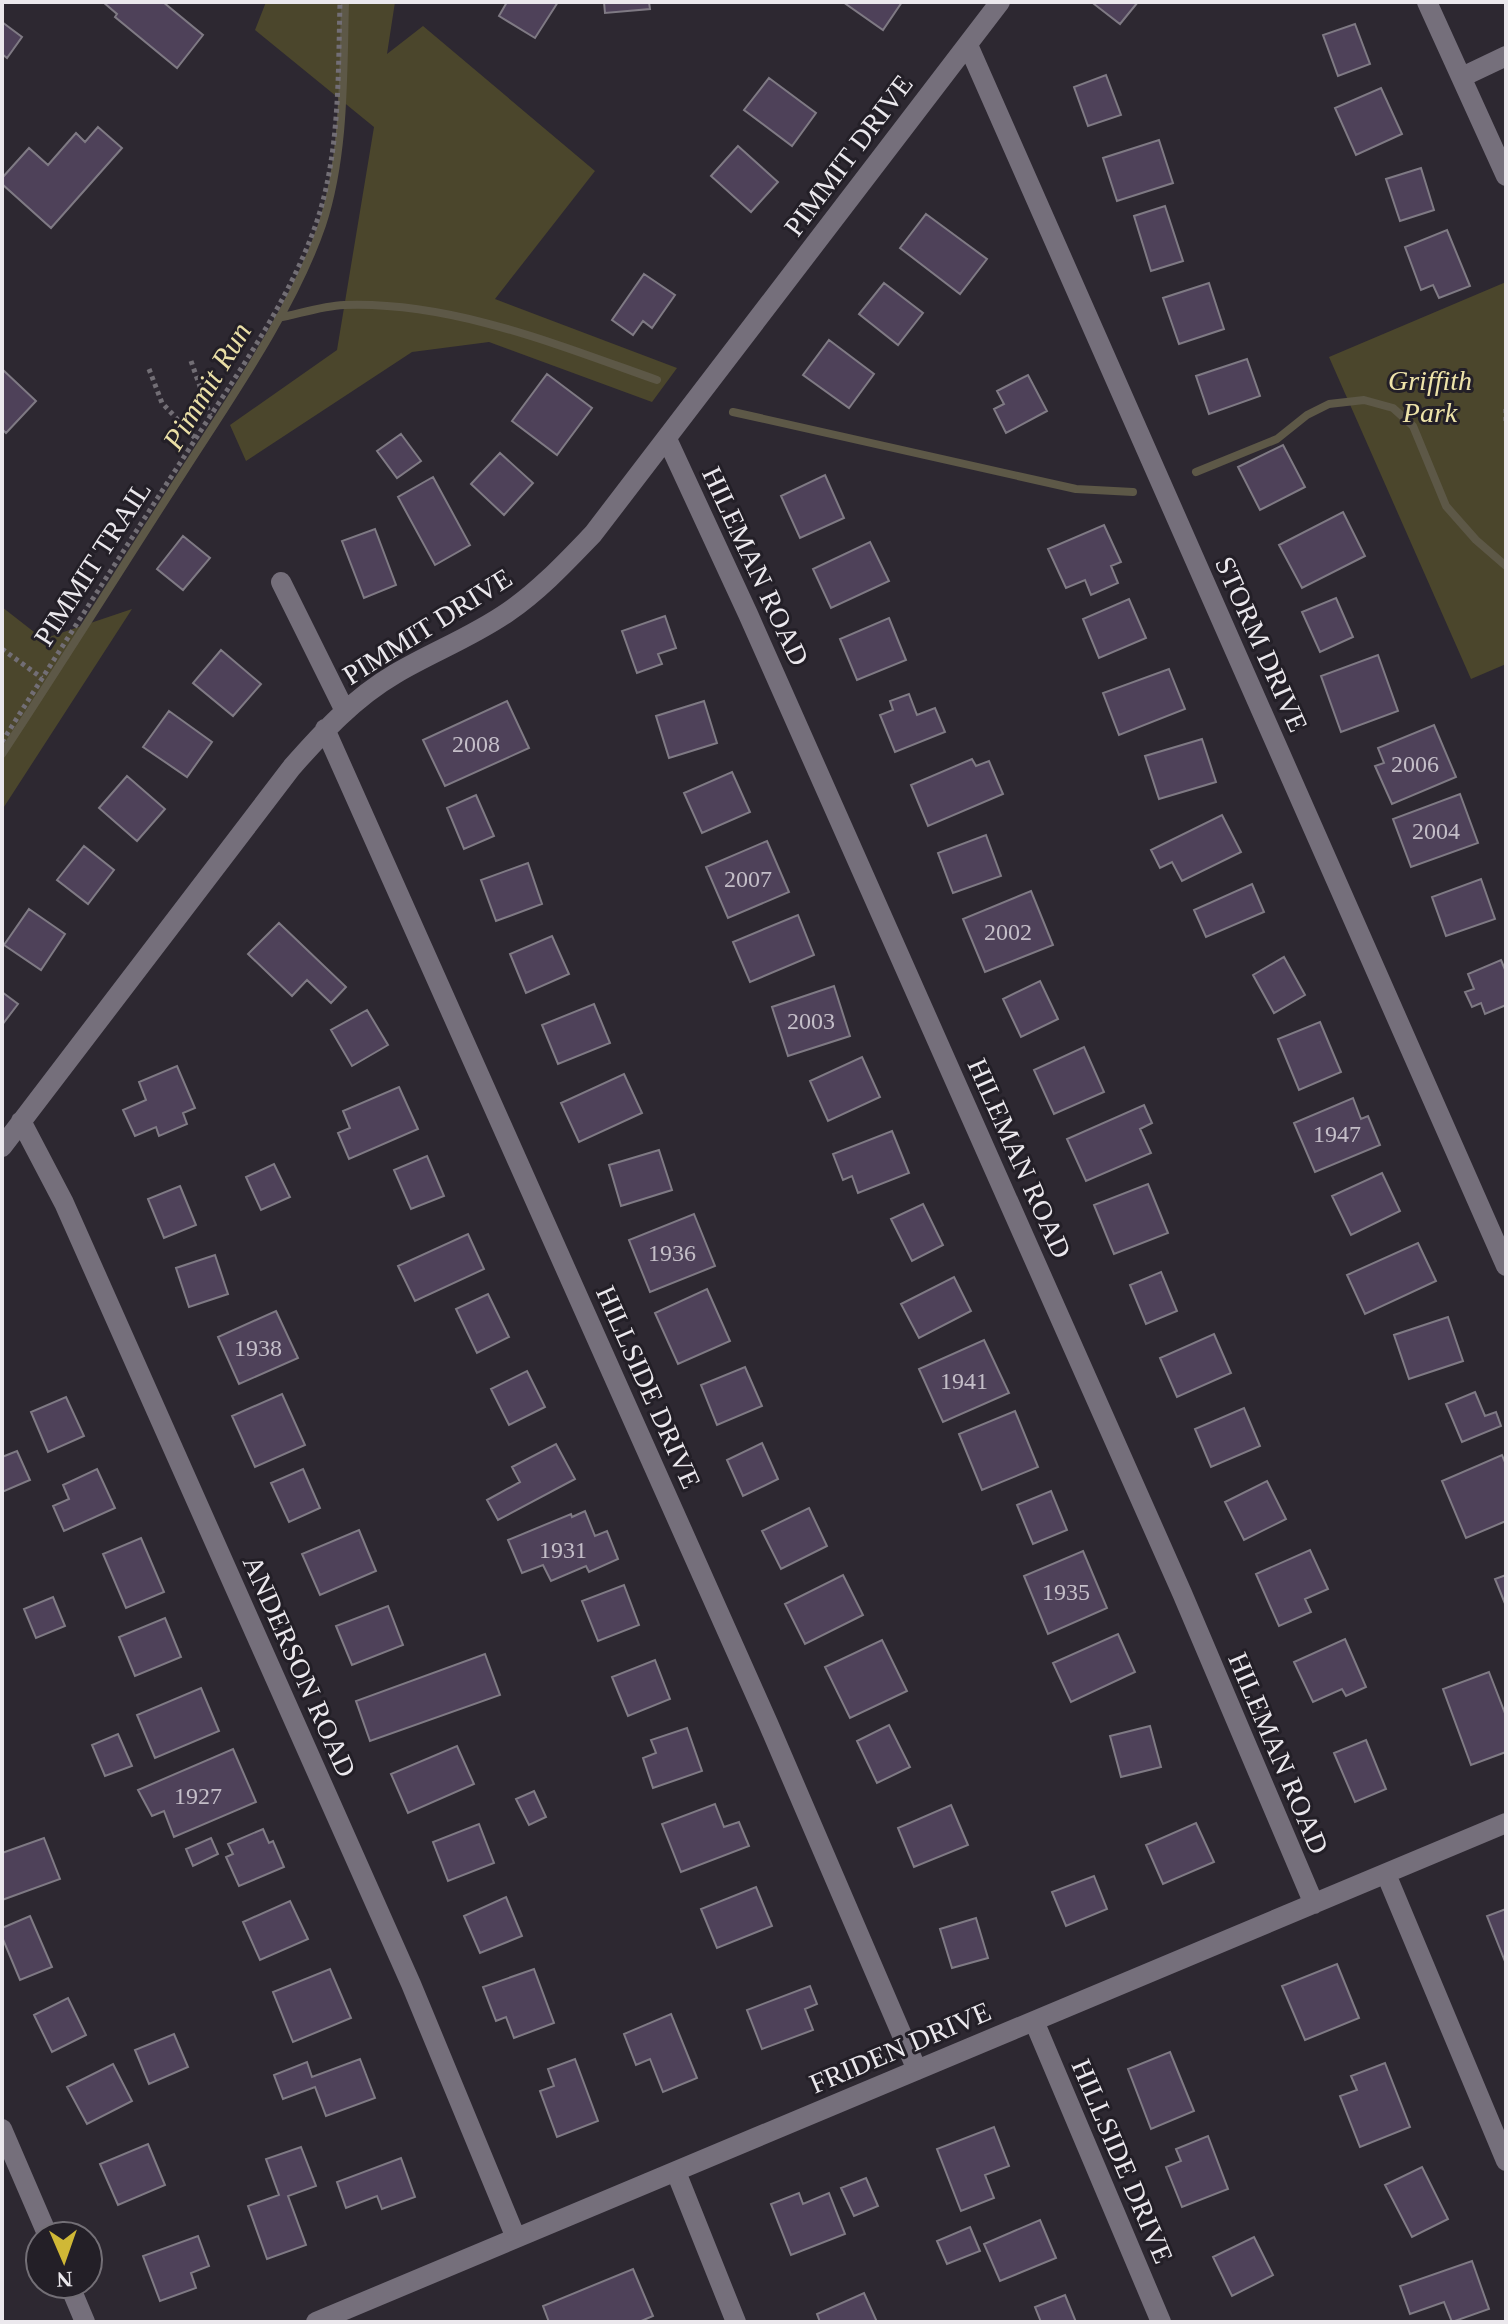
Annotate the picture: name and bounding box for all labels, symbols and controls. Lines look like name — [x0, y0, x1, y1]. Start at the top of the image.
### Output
street label: PIMMIT DRIVE — [778, 69, 919, 242]
water label: Pimmit Run — [155, 316, 257, 456]
park label: Griffith Park — [1388, 365, 1472, 428]
street label: HILEMAN ROAD — [696, 462, 815, 670]
street label: PIMMIT TRAIL — [28, 475, 157, 651]
street label: STORM DRIVE — [1209, 552, 1314, 737]
street label: PIMMIT DRIVE — [337, 562, 517, 691]
house number: 2008 — [452, 731, 500, 757]
house number: 2006 — [1391, 751, 1439, 777]
house number: 2004 — [1412, 818, 1460, 844]
house number: 2007 — [724, 866, 772, 892]
house number: 2002 — [984, 919, 1032, 945]
house number: 2003 — [787, 1008, 835, 1034]
street label: HILEMAN ROAD — [962, 1053, 1078, 1263]
house number: 1947 — [1313, 1121, 1361, 1147]
house number: 1936 — [648, 1240, 696, 1266]
street label: HILLSIDE DRIVE — [590, 1281, 707, 1493]
house number: 1938 — [234, 1335, 282, 1361]
house number: 1941 — [940, 1368, 988, 1394]
house number: 1931 — [539, 1537, 587, 1563]
street label: ANDERSON ROAD — [237, 1551, 362, 1782]
house number: 1935 — [1042, 1579, 1090, 1605]
street label: HILEMAN ROAD — [1222, 1648, 1335, 1858]
house number: 1927 — [174, 1783, 222, 1809]
street label: FRIDEN DRIVE — [805, 1995, 995, 2100]
street label: HILLSIDE DRIVE — [1066, 2055, 1180, 2268]
north arrow — [24, 2220, 104, 2300]
text: N — [56, 2267, 73, 2292]

